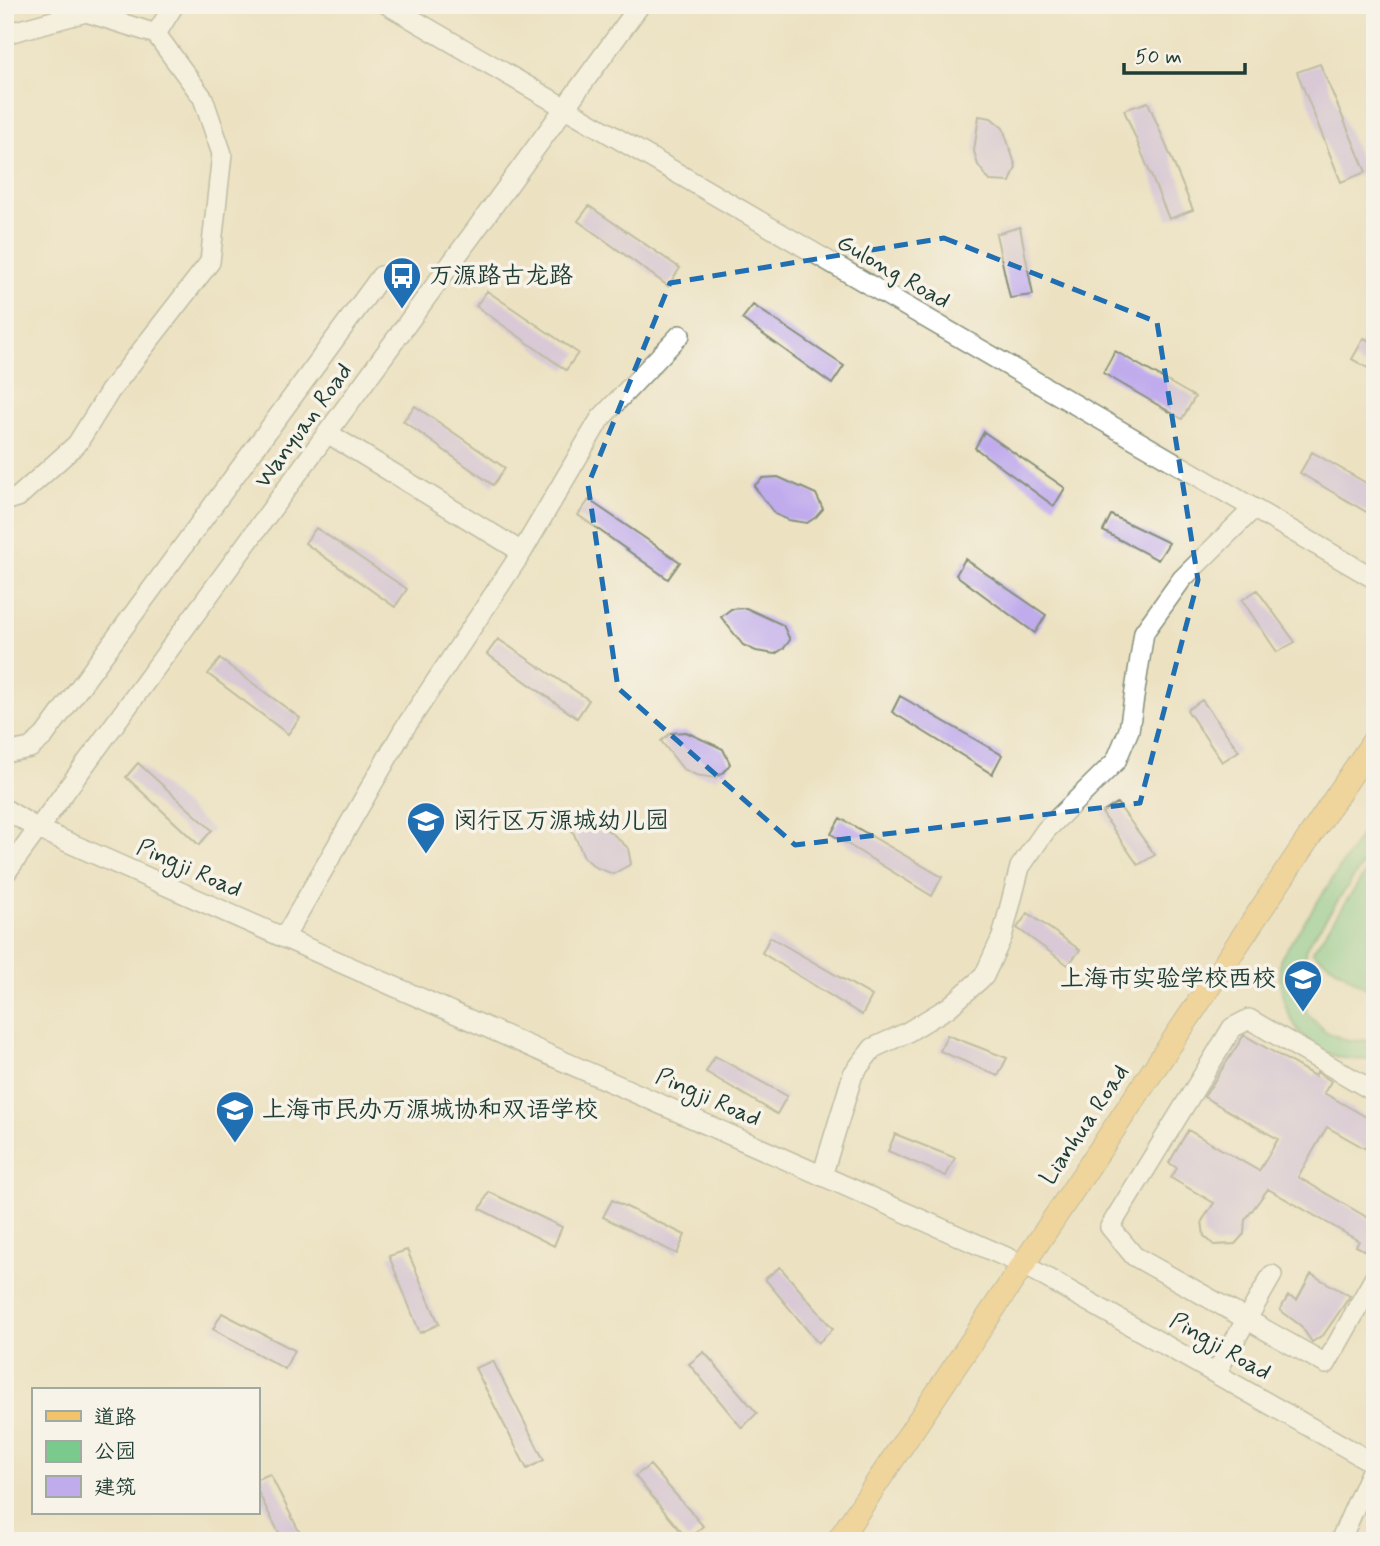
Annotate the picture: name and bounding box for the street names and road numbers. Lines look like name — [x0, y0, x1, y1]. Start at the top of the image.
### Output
street label: Gulong Road — [831, 227, 955, 317]
street label: Wanyuan Road — [248, 357, 360, 495]
street label: Pingji Road — [131, 832, 246, 908]
street label: Lianhua Road — [1033, 1059, 1137, 1191]
street label: Pingji Road — [650, 1061, 765, 1137]
street label: Pingji Road — [1163, 1306, 1276, 1390]

